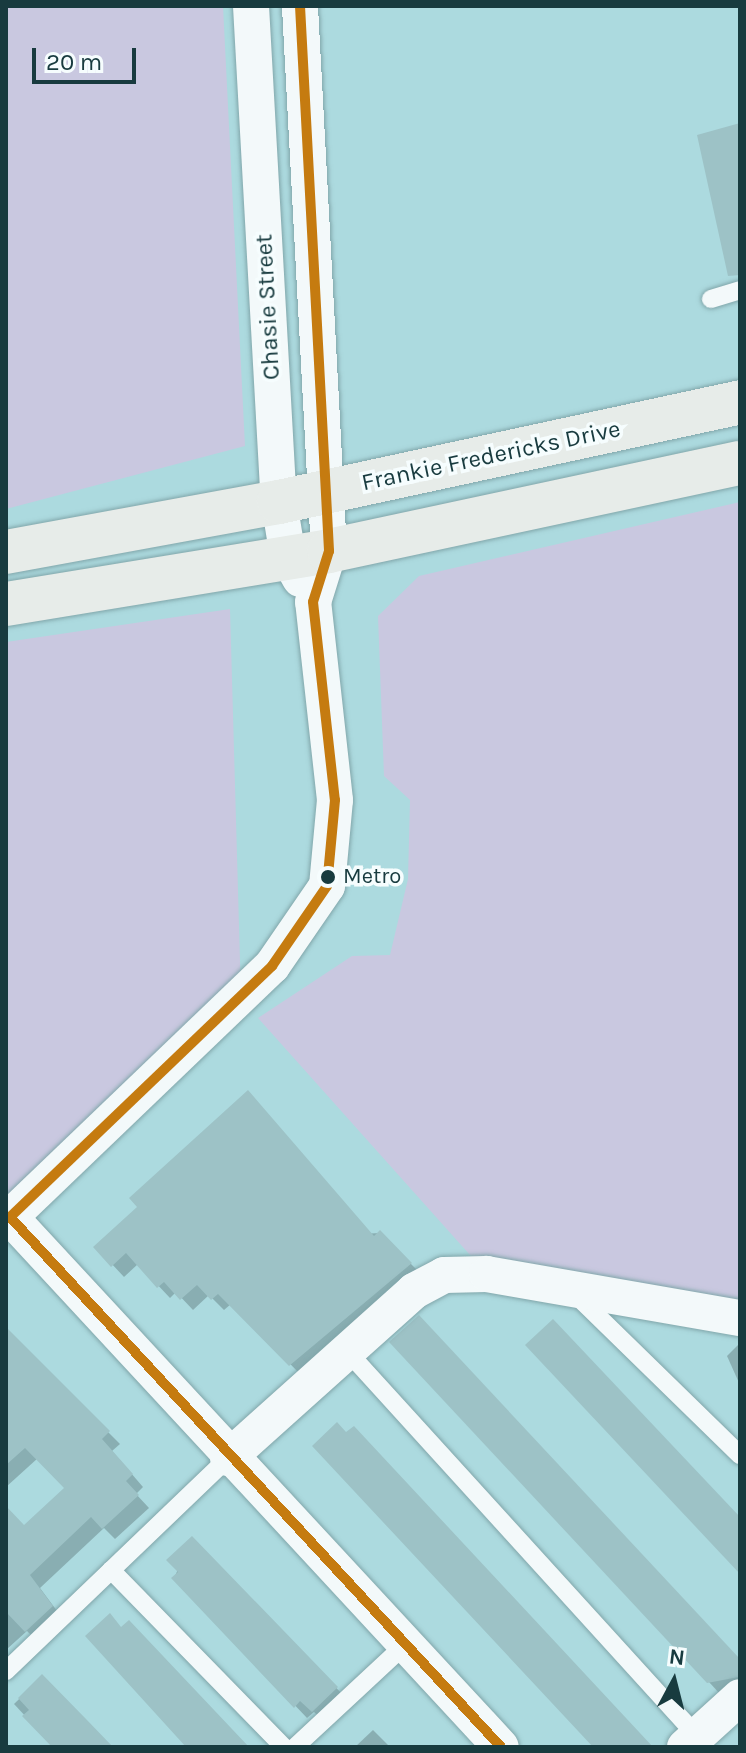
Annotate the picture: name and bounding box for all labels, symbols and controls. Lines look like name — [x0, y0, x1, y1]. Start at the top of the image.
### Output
scale bar — [36, 32, 140, 82]
text: 20 m — [46, 48, 102, 76]
street label: Chasie Street — [250, 233, 286, 381]
street label: Frankie Fredericks Drive — [359, 414, 623, 498]
place label: Metro — [343, 864, 401, 890]
marker: Metro — [320, 869, 336, 885]
north arrow — [634, 1641, 714, 1721]
text: N — [668, 1643, 686, 1671]

